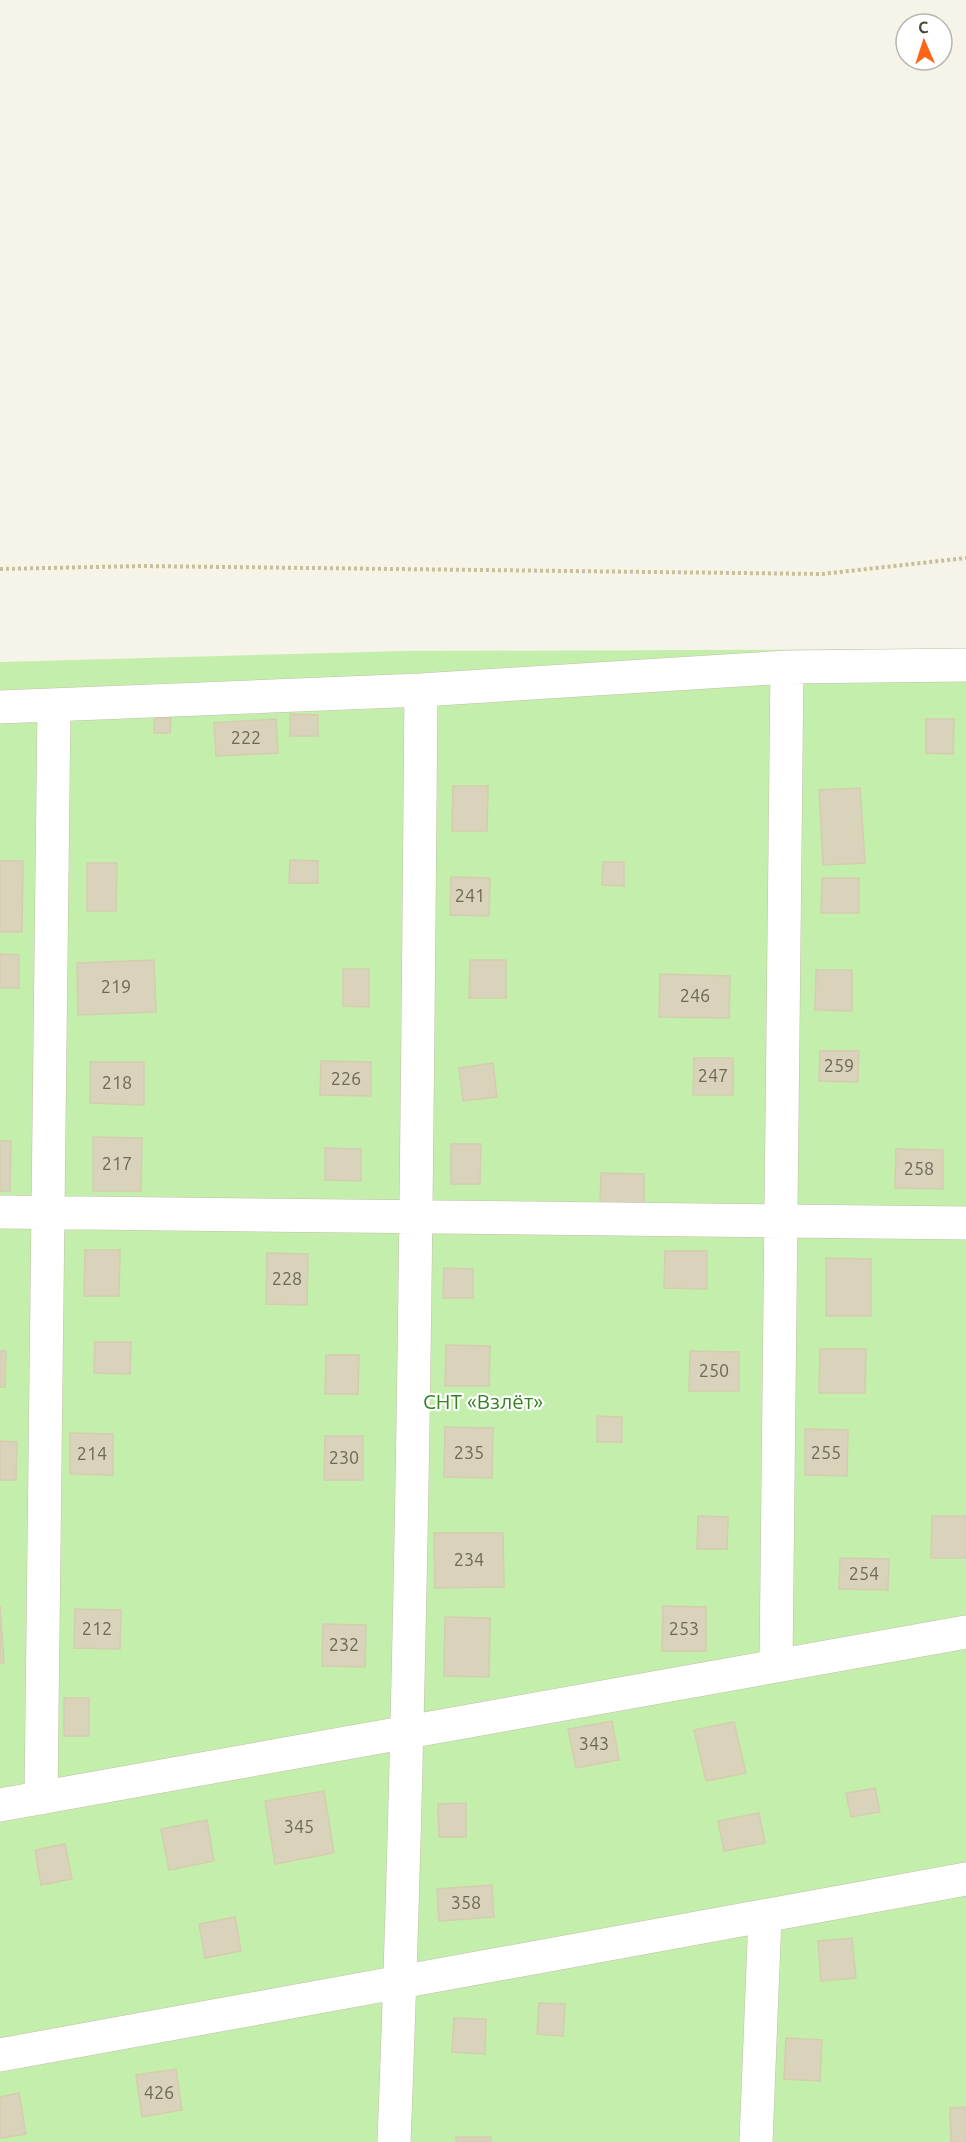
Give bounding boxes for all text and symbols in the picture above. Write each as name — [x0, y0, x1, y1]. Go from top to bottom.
north arrow — [894, 12, 954, 72]
text: С — [918, 18, 929, 36]
house number: 222 — [231, 727, 261, 747]
house number: 241 — [455, 885, 485, 905]
house number: 219 — [101, 976, 131, 996]
house number: 246 — [680, 985, 710, 1005]
house number: 259 — [824, 1055, 854, 1075]
house number: 247 — [698, 1065, 728, 1085]
house number: 226 — [331, 1068, 361, 1088]
house number: 218 — [102, 1072, 132, 1092]
house number: 217 — [102, 1153, 132, 1173]
house number: 258 — [904, 1158, 934, 1178]
house number: 228 — [272, 1268, 302, 1288]
house number: 250 — [699, 1360, 729, 1380]
park label: СНТ «Взлёт» — [423, 1389, 543, 1413]
house number: 235 — [454, 1442, 484, 1462]
house number: 255 — [811, 1442, 841, 1462]
house number: 214 — [77, 1443, 107, 1463]
house number: 230 — [329, 1447, 359, 1467]
house number: 234 — [454, 1549, 484, 1569]
house number: 254 — [849, 1563, 879, 1583]
house number: 212 — [82, 1618, 112, 1638]
house number: 253 — [669, 1618, 699, 1638]
house number: 232 — [329, 1634, 359, 1654]
house number: 343 — [579, 1733, 609, 1753]
house number: 345 — [284, 1816, 314, 1836]
house number: 358 — [451, 1892, 481, 1912]
house number: 426 — [144, 2082, 174, 2102]

